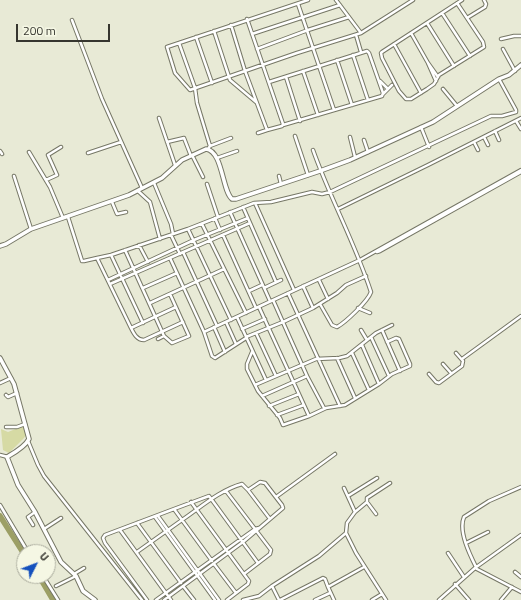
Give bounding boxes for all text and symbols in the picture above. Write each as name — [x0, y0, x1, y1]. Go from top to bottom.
scale bar — [18, 16, 112, 42]
text: 200 m — [23, 21, 56, 40]
north arrow — [16, 544, 56, 584]
text: U — [36, 549, 53, 565]

